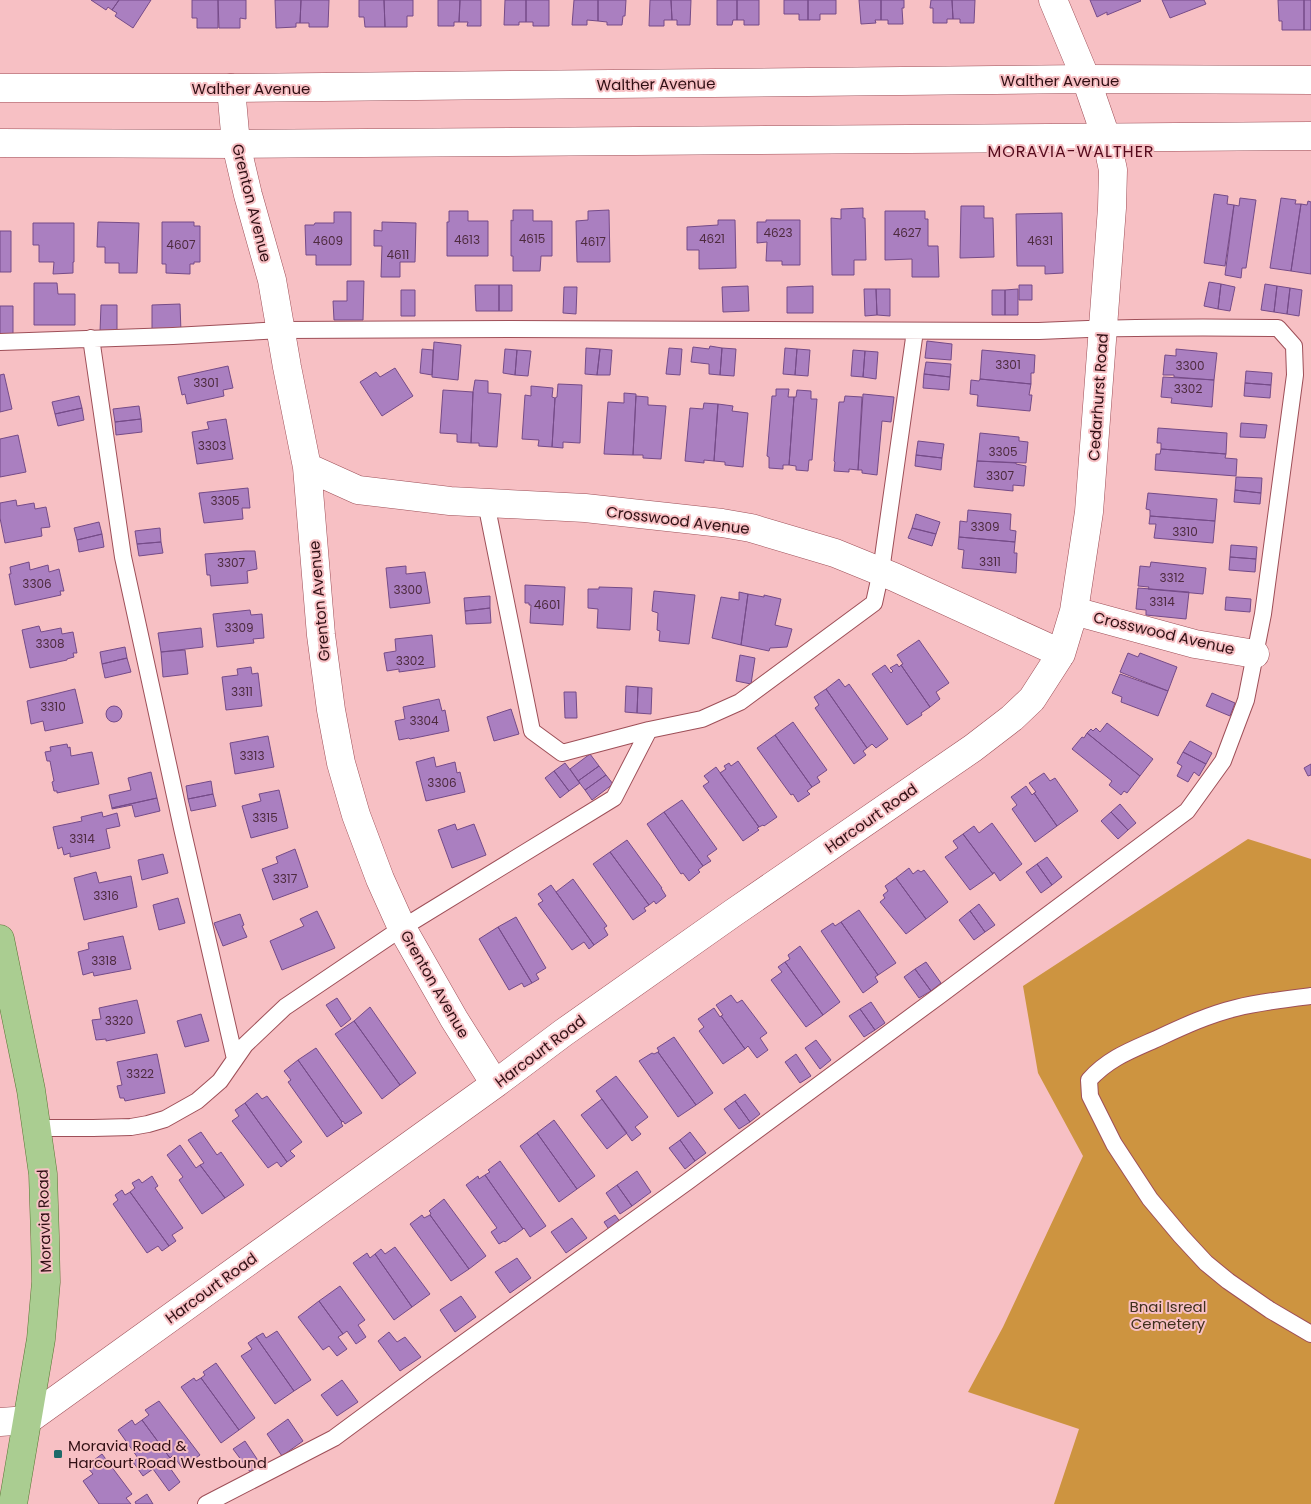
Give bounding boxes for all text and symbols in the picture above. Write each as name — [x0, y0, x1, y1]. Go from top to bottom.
street label: Walther Avenue — [1001, 70, 1119, 91]
street label: Walther Avenue — [596, 72, 716, 96]
street label: Walther Avenue — [192, 78, 310, 99]
district label: MORAVIA-WALTHER — [987, 140, 1155, 163]
street label: Grenton Avenue — [227, 142, 277, 264]
house number: 4623 — [763, 224, 793, 241]
house number: 4627 — [893, 224, 922, 241]
house number: 4615 — [519, 230, 545, 247]
house number: 4621 — [699, 230, 725, 247]
house number: 4613 — [454, 231, 480, 248]
house number: 4609 — [313, 232, 343, 249]
house number: 4631 — [1027, 232, 1053, 249]
house number: 4617 — [580, 233, 606, 250]
house number: 4607 — [166, 236, 196, 253]
house number: 4611 — [387, 246, 409, 263]
street label: Cedarhurst Road — [1083, 332, 1113, 462]
house number: 3301 — [995, 356, 1021, 373]
house number: 3300 — [1175, 357, 1205, 374]
house number: 3301 — [193, 374, 219, 391]
house number: 3302 — [1174, 380, 1202, 397]
house number: 3303 — [198, 437, 226, 454]
house number: 3305 — [988, 443, 1018, 460]
house number: 3307 — [986, 467, 1015, 484]
house number: 3305 — [210, 492, 240, 509]
street label: Crosswood Avenue — [605, 501, 751, 539]
house number: 3309 — [970, 518, 1000, 535]
house number: 3310 — [1172, 523, 1198, 540]
street label: Grenton Avenue — [303, 540, 335, 662]
house number: 3311 — [979, 553, 1001, 570]
house number: 3307 — [217, 554, 246, 571]
house number: 3312 — [1160, 569, 1185, 586]
house number: 3306 — [22, 575, 52, 592]
house number: 3300 — [393, 581, 423, 598]
house number: 3314 — [1149, 593, 1175, 610]
house number: 4601 — [534, 596, 560, 613]
street label: Crosswood Avenue — [1091, 607, 1237, 659]
house number: 3309 — [224, 619, 254, 636]
house number: 3308 — [35, 635, 65, 652]
house number: 3302 — [396, 652, 424, 669]
house number: 3311 — [231, 683, 253, 700]
house number: 3310 — [40, 698, 66, 715]
house number: 3304 — [409, 712, 439, 729]
house number: 3313 — [239, 747, 265, 764]
house number: 3306 — [427, 774, 457, 791]
street label: Harcourt Road — [821, 778, 921, 858]
house number: 3315 — [252, 809, 278, 826]
house number: 3314 — [69, 830, 95, 847]
house number: 3317 — [273, 870, 298, 887]
house number: 3316 — [93, 887, 119, 904]
street label: Grenton Avenue — [396, 926, 474, 1042]
house number: 3318 — [91, 952, 117, 969]
street label: Harcourt Road — [490, 1010, 590, 1092]
house number: 3320 — [105, 1012, 133, 1029]
house number: 3322 — [126, 1065, 154, 1082]
street label: Moravia Road — [32, 1169, 56, 1273]
street label: Harcourt Road — [161, 1248, 261, 1328]
park label: Bnai Isreal Cemetery — [1130, 1296, 1206, 1334]
place label: Moravia Road & Harcourt Road Westbound — [68, 1435, 267, 1473]
marker: Moravia Road & Harcourt Road Westbound — [52, 1448, 64, 1460]

